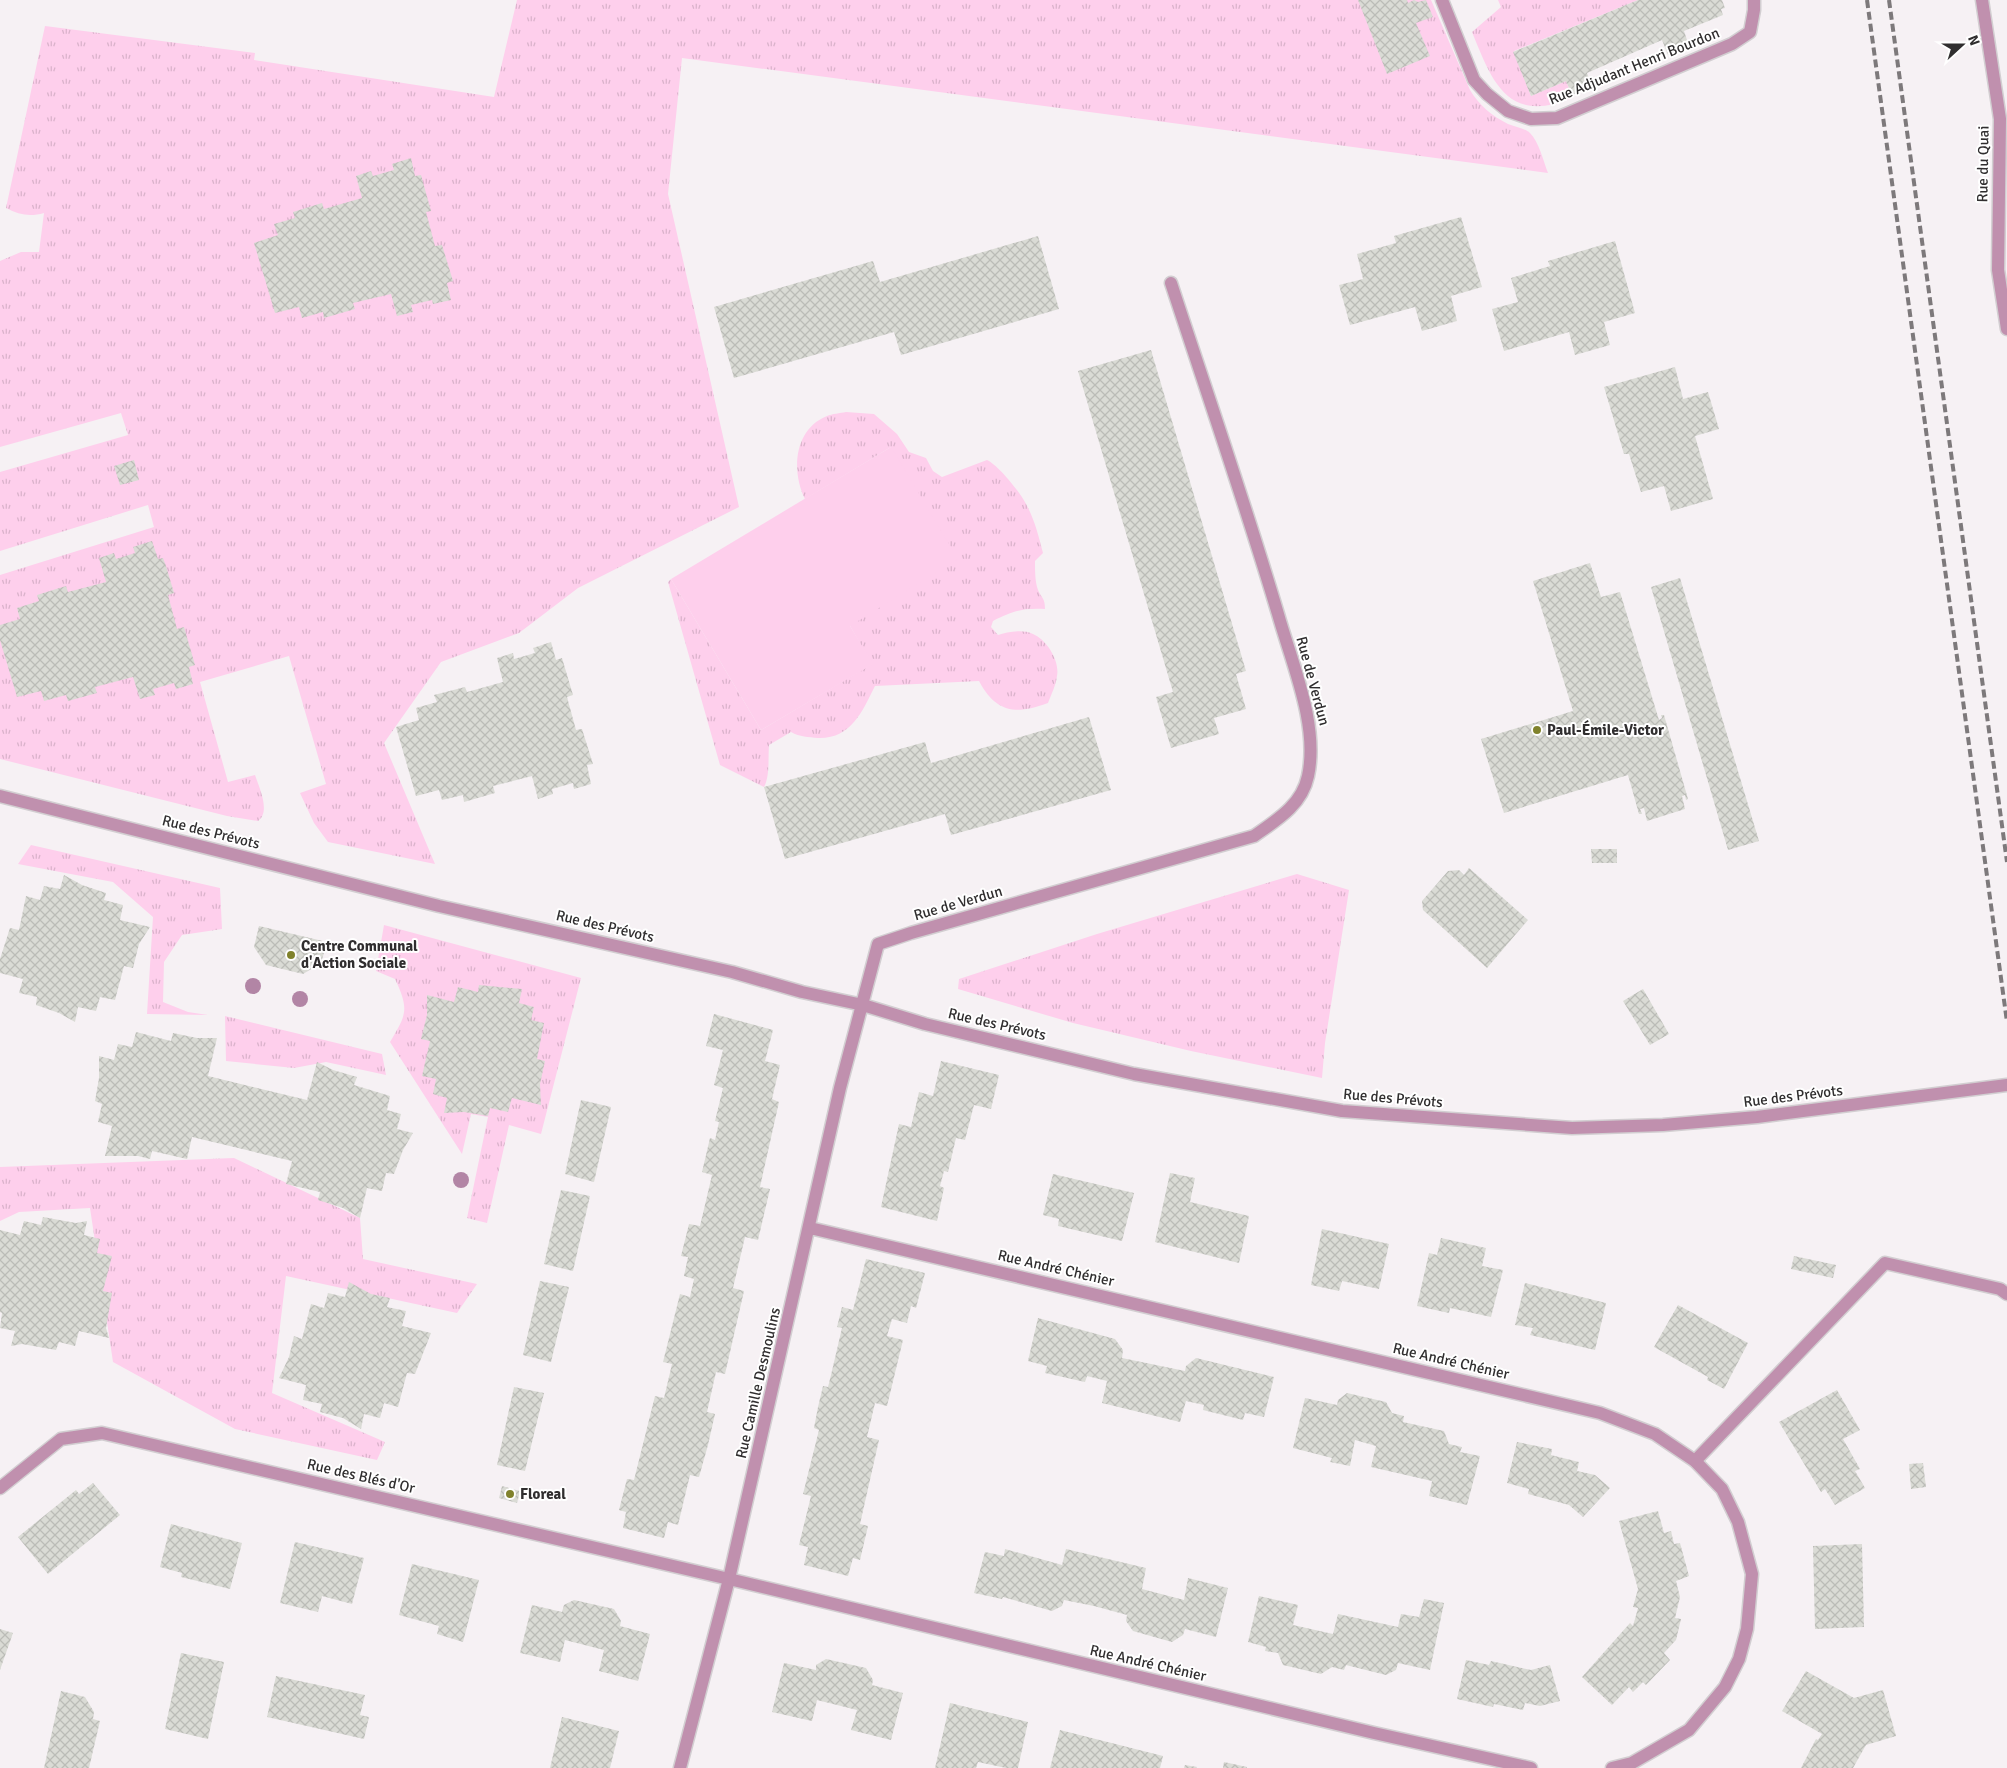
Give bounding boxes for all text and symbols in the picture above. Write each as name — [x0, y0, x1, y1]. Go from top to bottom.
north arrow — [1937, 20, 1987, 70]
street label: Rue Adjudant Henri Bourdon — [1546, 23, 1722, 109]
text: N — [1964, 33, 1983, 48]
street label: Rue du Quai — [1973, 125, 1993, 203]
street label: Rue de Verdun — [1292, 634, 1334, 728]
place label: Paul-Émile-Victor — [1547, 720, 1664, 739]
marker: Paul-Émile-Victor — [1531, 724, 1543, 736]
street label: Rue des Prévots — [160, 811, 262, 853]
street label: Rue de Verdun — [912, 882, 1004, 924]
street label: Rue des Prévots — [554, 906, 656, 946]
place label: Centre Communal d'Action Sociale — [301, 937, 418, 972]
marker: Centre Communal d'Action Sociale — [285, 949, 297, 961]
street label: Rue des Prévots — [946, 1004, 1048, 1044]
street label: Rue des Prévots — [1742, 1081, 1844, 1111]
street label: Rue des Prévots — [1342, 1085, 1444, 1111]
street label: Rue André Chénier — [996, 1246, 1116, 1290]
street label: Rue Camille Desmoulins — [732, 1305, 784, 1460]
street label: Rue André Chénier — [1391, 1339, 1511, 1383]
street label: Rue des Blés d'Or — [305, 1455, 417, 1497]
place label: Floreal — [520, 1485, 566, 1503]
marker: Floreal — [504, 1488, 516, 1500]
street label: Rue André Chénier — [1088, 1641, 1208, 1685]

